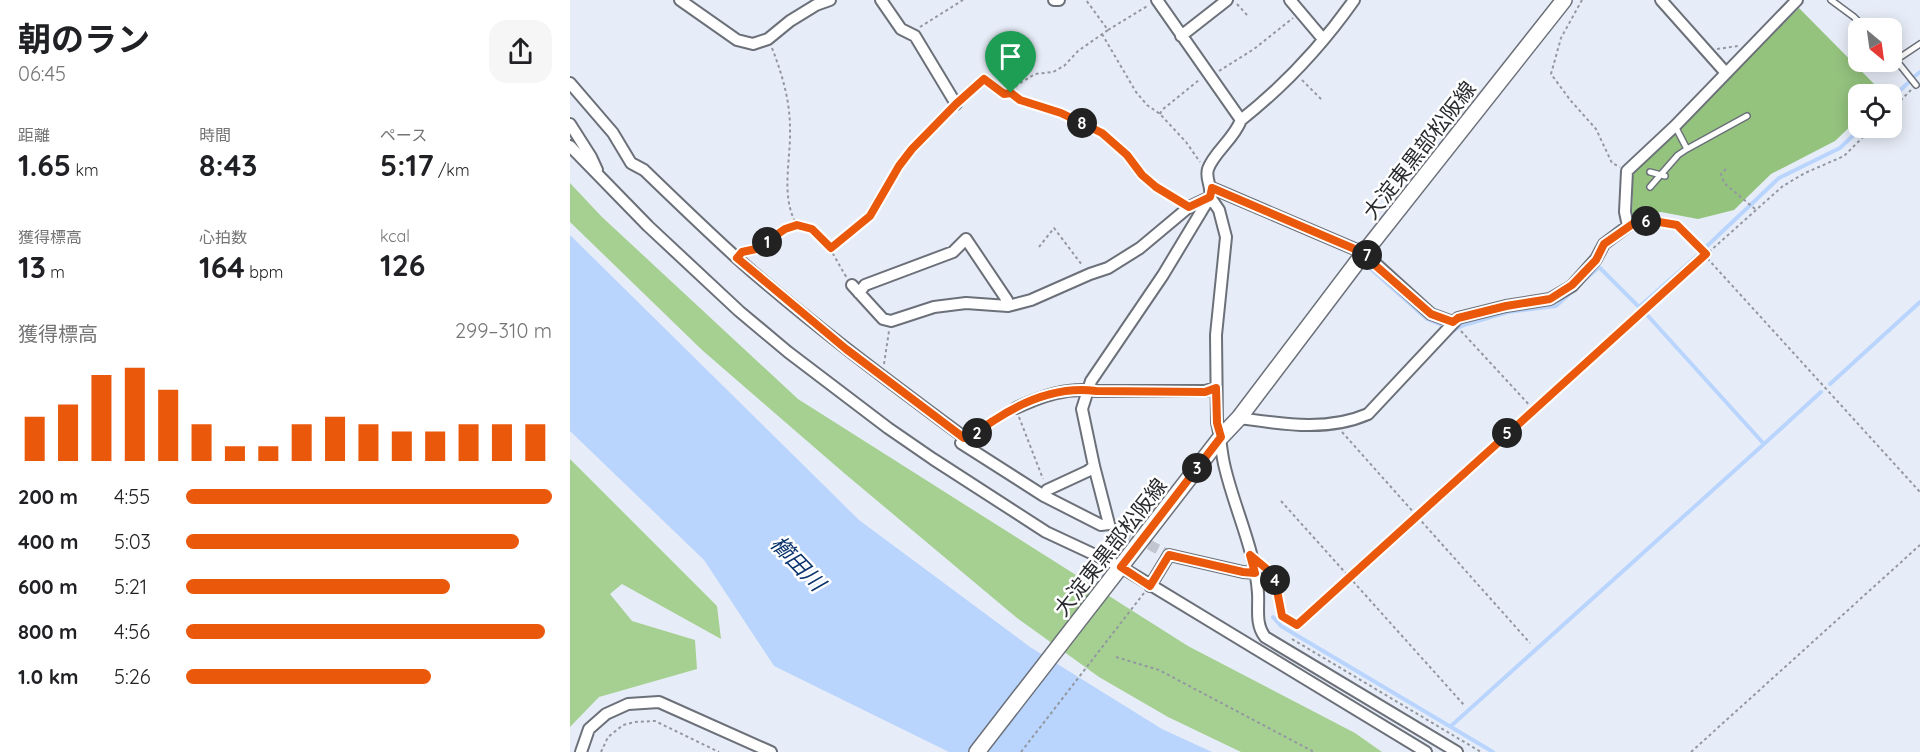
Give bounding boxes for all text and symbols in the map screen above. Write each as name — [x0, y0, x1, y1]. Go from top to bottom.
text: 朝のラン — [18, 18, 150, 59]
north arrow — [1848, 18, 1902, 72]
map controls — [1848, 18, 1902, 138]
button: share — [489, 20, 552, 83]
pin — [985, 31, 1036, 93]
icon: arrive — [994, 40, 1027, 73]
text: 06:45 — [18, 61, 66, 86]
street label: 大淀東黒部松阪線 — [1357, 76, 1481, 224]
button: locate — [1848, 84, 1902, 138]
pin: 8 — [1067, 108, 1097, 138]
text: 8 — [1078, 113, 1086, 133]
text: 距離 — [18, 125, 50, 145]
text: 時間 — [199, 125, 231, 145]
text: ペース — [380, 125, 427, 145]
text: 1.65 — [18, 146, 71, 184]
text: 8:43 — [199, 146, 257, 184]
text: 5:17 — [380, 146, 434, 184]
text: km — [71, 160, 99, 180]
text: /km — [434, 160, 470, 180]
pin: 6 — [1631, 206, 1661, 236]
text: 6 — [1642, 211, 1650, 231]
text: kcal — [380, 226, 410, 246]
text: 獲得標高 — [18, 227, 82, 247]
text: 心拍数 — [199, 227, 247, 247]
pin: 1 — [752, 227, 782, 257]
text: 1 — [764, 232, 770, 252]
pin: 7 — [1352, 240, 1382, 270]
text: 7 — [1363, 245, 1371, 265]
text: 126 — [380, 246, 425, 284]
text: 13 — [18, 248, 46, 286]
text: 164 — [199, 248, 245, 286]
text: m — [46, 262, 65, 282]
text: bpm — [245, 262, 283, 282]
text: 299–310 m — [455, 318, 552, 343]
text: 獲得標高 — [18, 321, 98, 346]
pin: 2 — [962, 418, 992, 448]
pin: 5 — [1492, 418, 1522, 448]
text: 2 — [972, 423, 982, 443]
text: 5 — [1502, 423, 1512, 443]
pin: 3 — [1182, 453, 1212, 483]
text: 3 — [1193, 458, 1201, 478]
street label: 大淀東黒部松阪線 — [1048, 473, 1172, 621]
text: 200 m — [18, 484, 78, 509]
text: 4:55 — [114, 484, 150, 509]
text: 400 m — [18, 529, 78, 554]
text: 5:03 — [114, 529, 151, 554]
water label: 櫛田川 — [765, 530, 832, 598]
pin: 4 — [1260, 565, 1290, 595]
text: 4 — [1270, 570, 1280, 590]
text: 600 m — [18, 574, 78, 599]
text: 5:21 — [114, 574, 147, 599]
text: 800 m — [18, 619, 78, 644]
text: 4:56 — [114, 619, 150, 644]
text: 1.0 km — [18, 664, 78, 689]
text: 5:26 — [114, 664, 150, 689]

